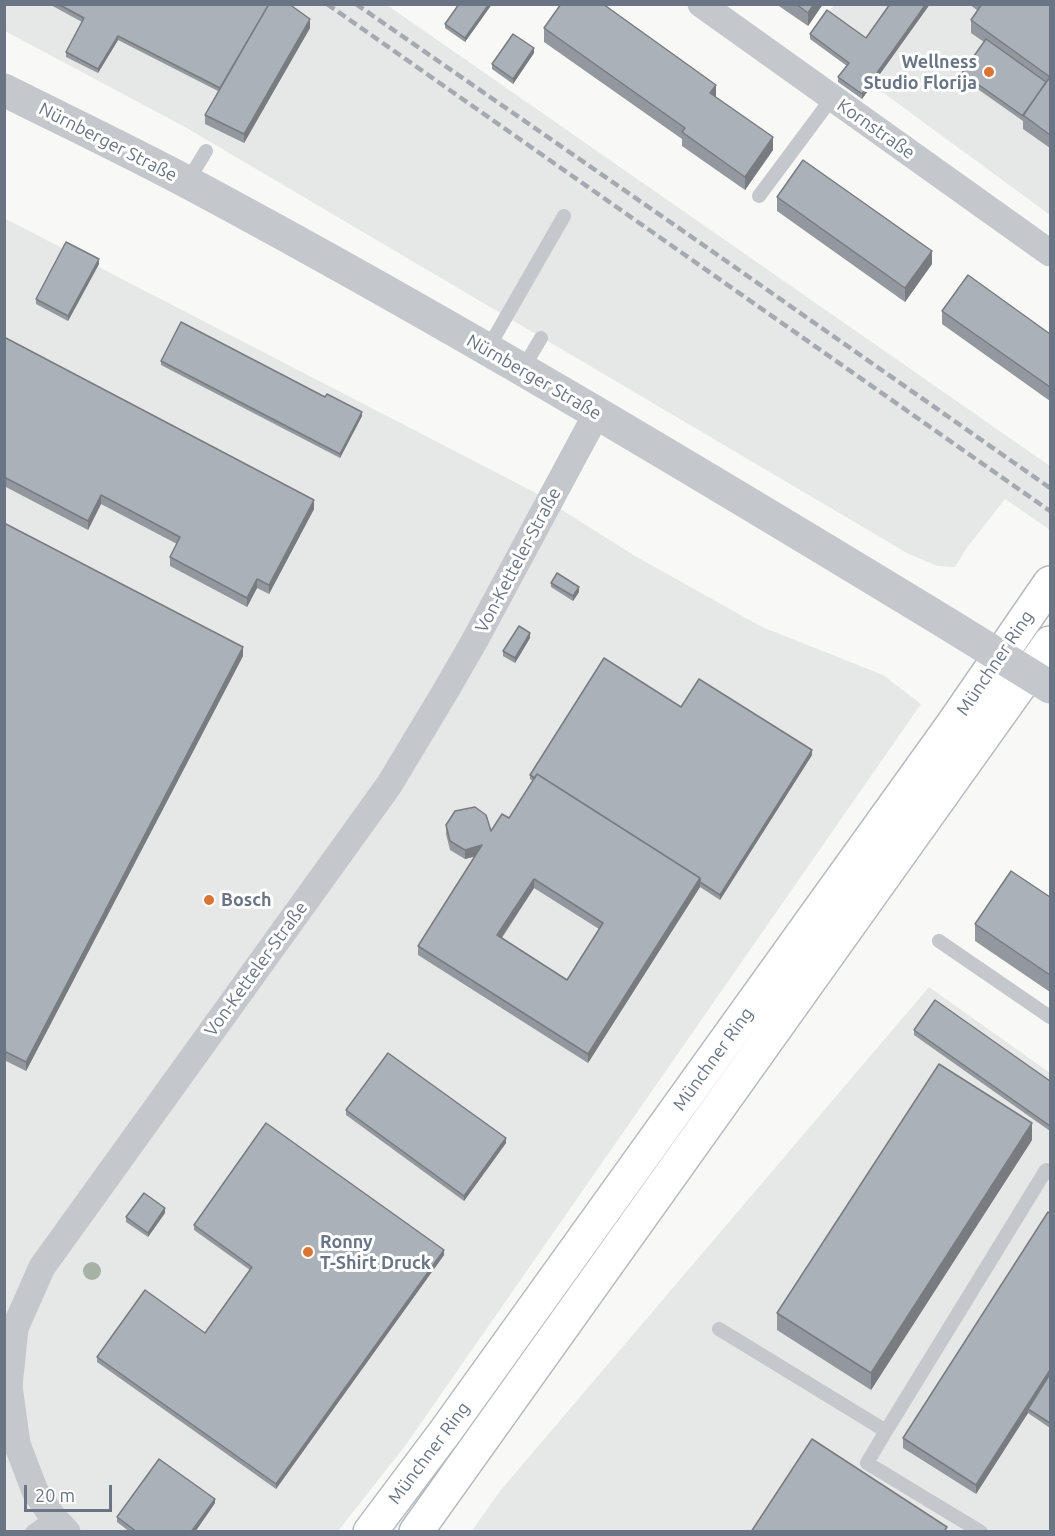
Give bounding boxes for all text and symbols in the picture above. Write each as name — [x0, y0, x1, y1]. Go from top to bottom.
place label: Wellness Studio Florija — [864, 51, 977, 94]
marker: Wellness Studio Florija — [982, 65, 996, 79]
street label: Kornstraße — [833, 94, 919, 164]
street label: Nürnberger Straße — [35, 98, 181, 186]
street label: Nürnberger Straße — [463, 330, 605, 424]
street label: Von-Ketteler-Straße — [471, 484, 565, 636]
street label: Münchner Ring — [952, 606, 1038, 720]
place label: Bosch — [221, 889, 272, 911]
marker: Bosch — [202, 893, 216, 907]
street label: Von-Ketteler-Straße — [200, 897, 312, 1041]
street label: Münchner Ring — [668, 1003, 758, 1115]
place label: Ronny T-Shirt Druck — [320, 1231, 431, 1274]
marker: Ronny T-Shirt Druck — [301, 1245, 315, 1259]
street label: Münchner Ring — [384, 1398, 474, 1508]
scale bar — [27, 1473, 116, 1511]
text: 20 m — [35, 1485, 75, 1505]

